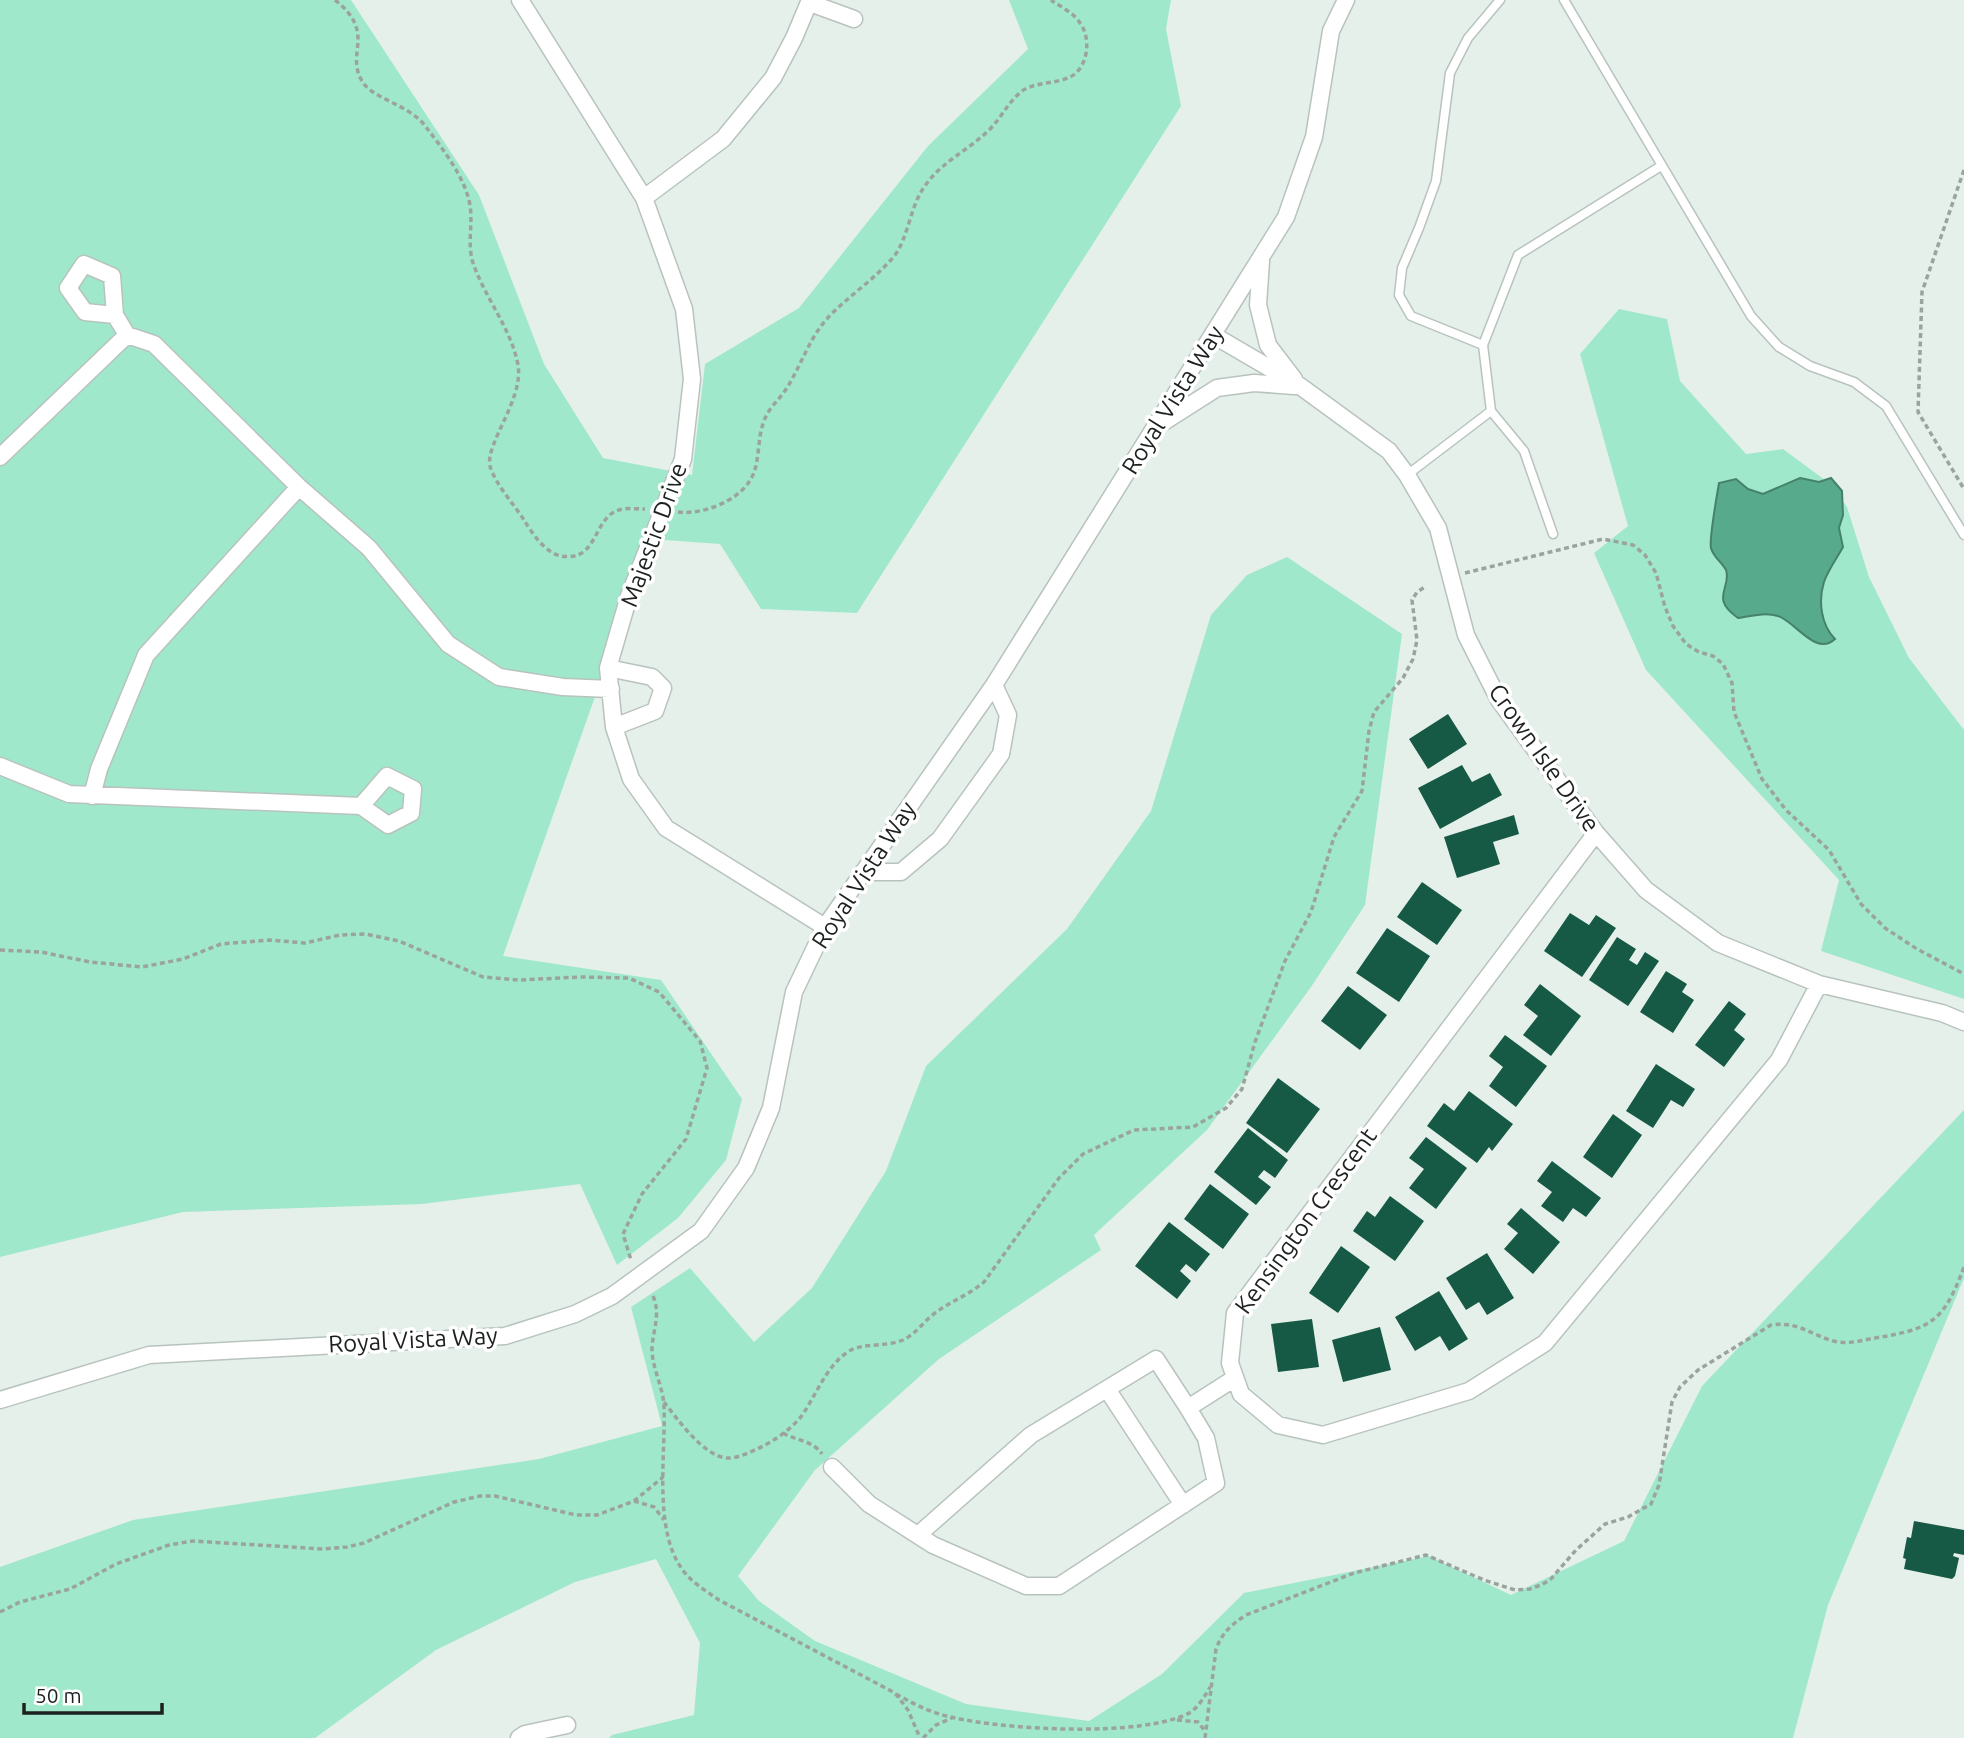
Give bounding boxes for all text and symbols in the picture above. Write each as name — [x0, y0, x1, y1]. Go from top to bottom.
street label: Royal Vista Way — [1116, 320, 1229, 479]
street label: Majestic Drive — [615, 459, 692, 611]
street label: Crown Isle Drive — [1483, 679, 1605, 837]
street label: Royal Vista Way — [806, 796, 921, 953]
street label: Kensington Crescent — [1229, 1122, 1382, 1319]
street label: Royal Vista Way — [328, 1322, 499, 1357]
scale bar — [24, 1672, 163, 1716]
text: 50 m — [35, 1683, 82, 1707]

